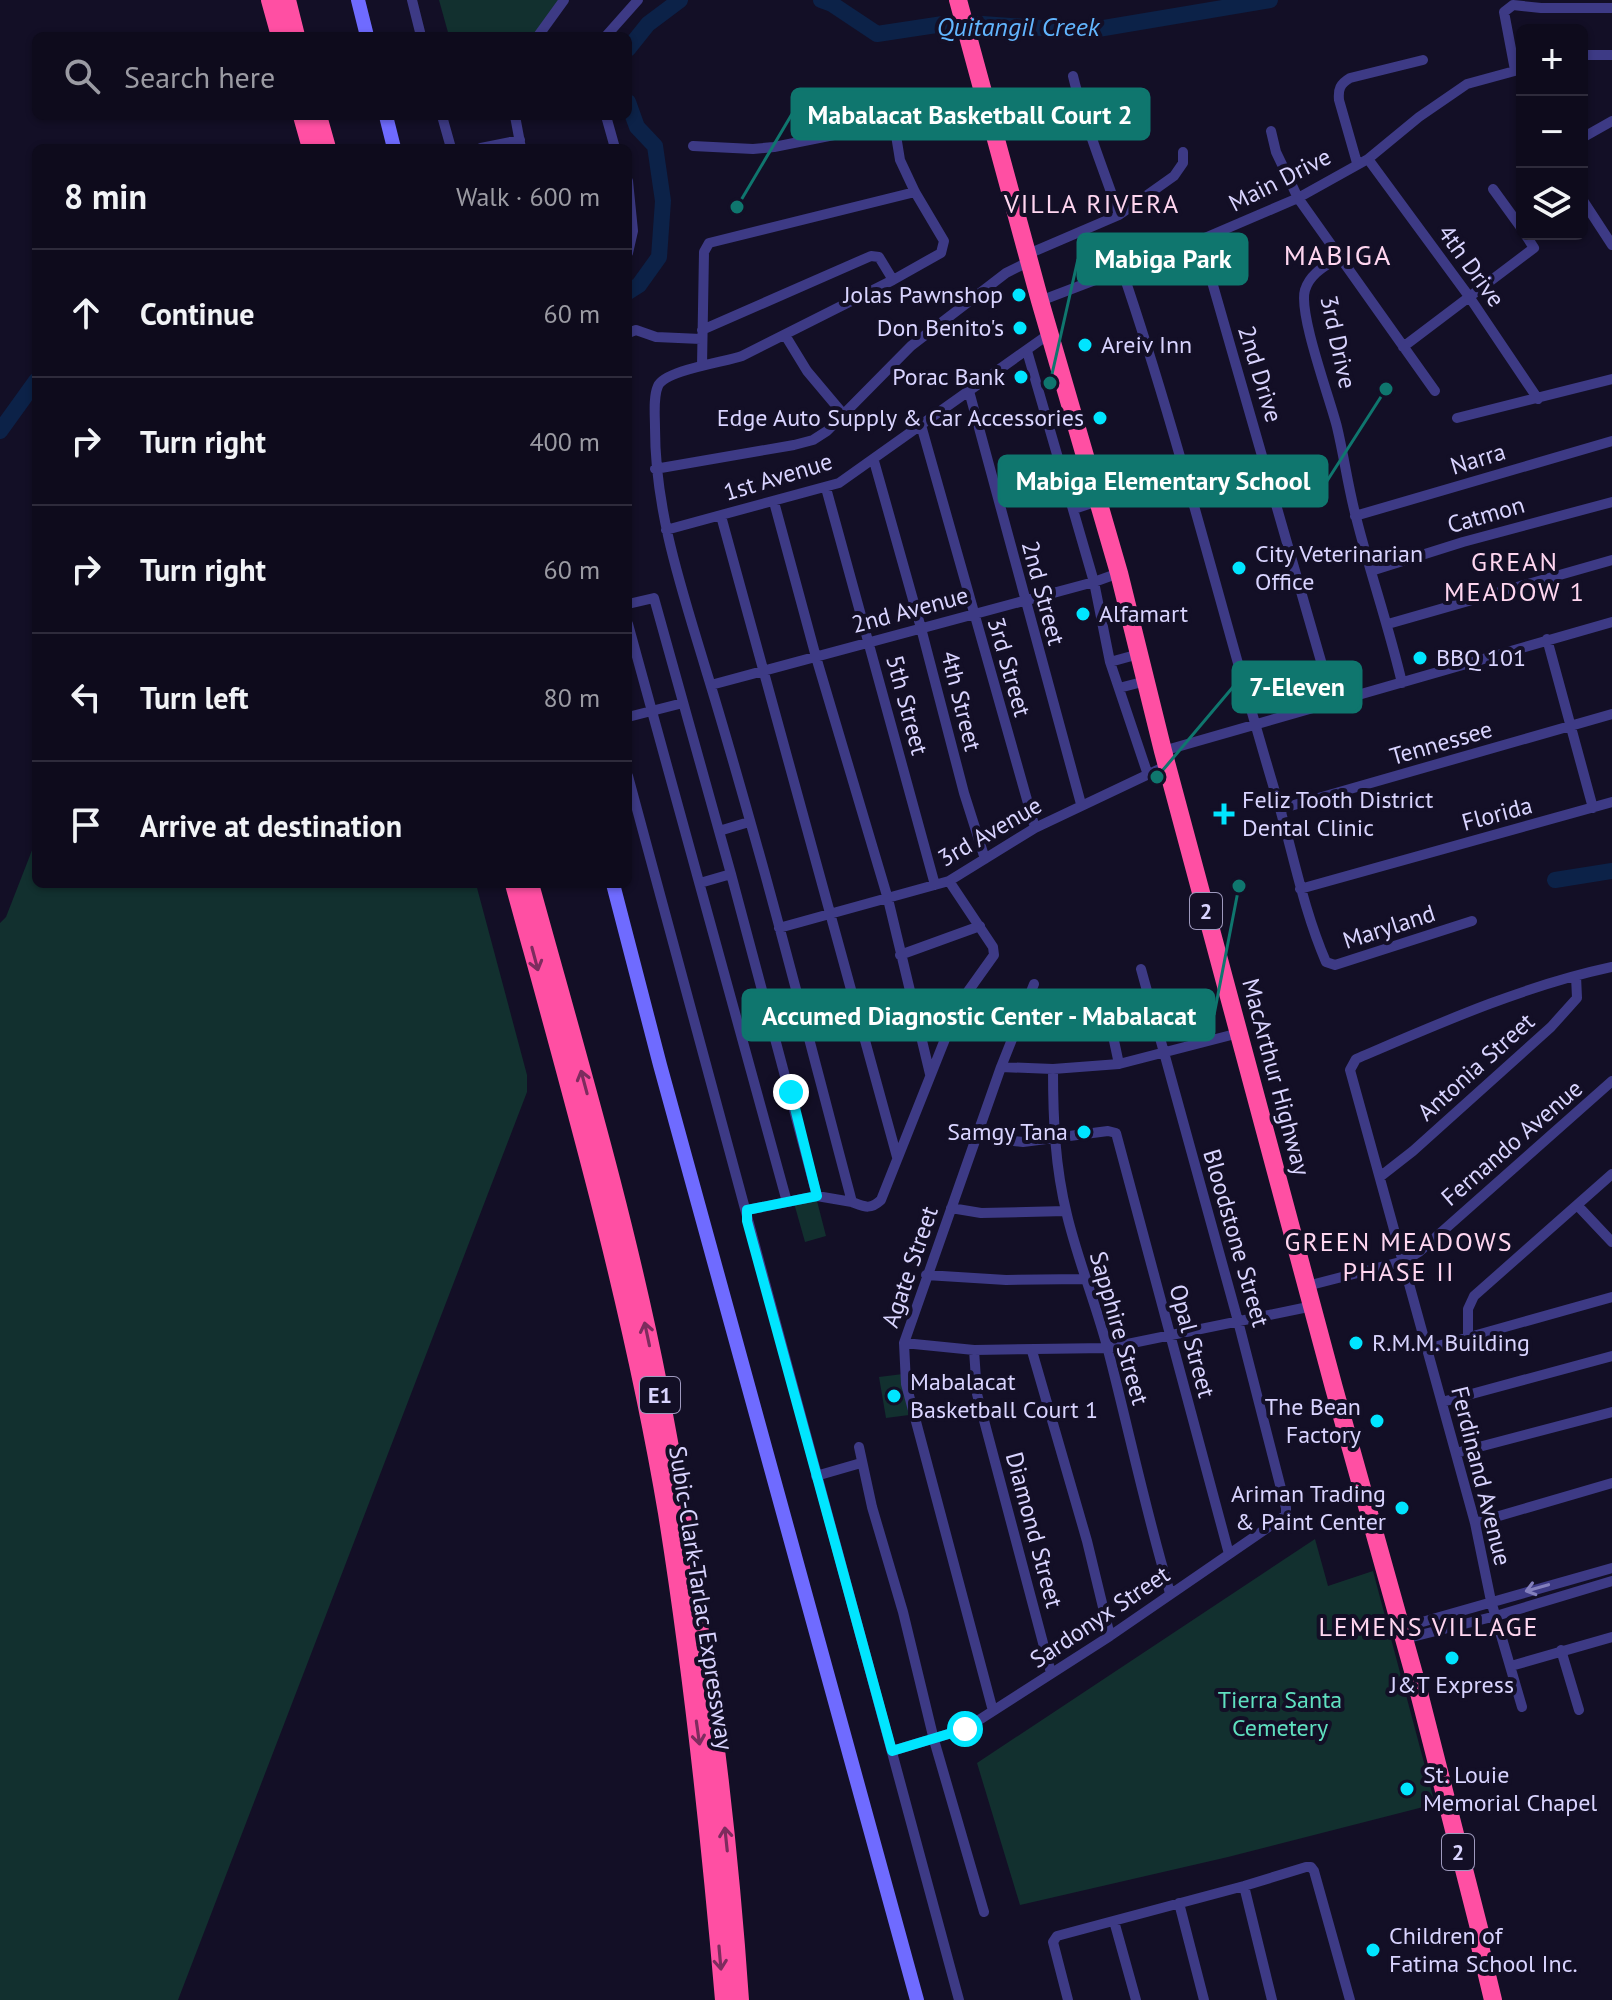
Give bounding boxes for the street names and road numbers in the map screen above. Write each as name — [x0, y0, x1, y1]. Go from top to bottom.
street label: Main Drive — [1223, 141, 1336, 218]
street label: 4th Drive — [1431, 218, 1512, 313]
street label: 3rd Drive — [1314, 293, 1363, 391]
street label: 2nd Drive — [1231, 322, 1290, 426]
street label: Narra — [1446, 435, 1509, 482]
street label: 1st Avenue — [720, 445, 836, 508]
street label: Catmon — [1444, 489, 1528, 540]
street label: 2nd Street — [1015, 537, 1072, 648]
street label: 2nd Avenue — [848, 579, 972, 640]
street label: 3rd Street — [981, 614, 1038, 720]
street label: 4th Street — [934, 648, 989, 754]
street label: 5th Street — [879, 652, 936, 758]
street label: Tennessee — [1386, 713, 1496, 772]
street label: 3rd Avenue — [932, 789, 1047, 874]
street label: Florida — [1458, 789, 1536, 838]
road number: 2 — [1190, 893, 1222, 929]
street label: Maryland — [1339, 897, 1439, 956]
street label: MacArthur Highway — [1235, 975, 1318, 1179]
street label: Antonia Street — [1411, 1006, 1541, 1127]
street label: Fernando Avenue — [1435, 1073, 1589, 1212]
street label: Bloodstone Street — [1196, 1145, 1277, 1330]
street label: Agate Street — [874, 1202, 945, 1332]
street label: Sapphire Street — [1083, 1248, 1156, 1408]
street label: Opal Street — [1162, 1281, 1222, 1401]
road number: E1 — [640, 1377, 680, 1413]
street label: Ferdinand Avenue — [1444, 1383, 1519, 1569]
street label: Subic-Clark-Tarlac Expressway — [662, 1444, 741, 1752]
street label: Diamond Street — [999, 1449, 1070, 1611]
street label: Sardonyx Street — [1024, 1558, 1176, 1675]
road number: 2 — [1442, 1834, 1474, 1870]

